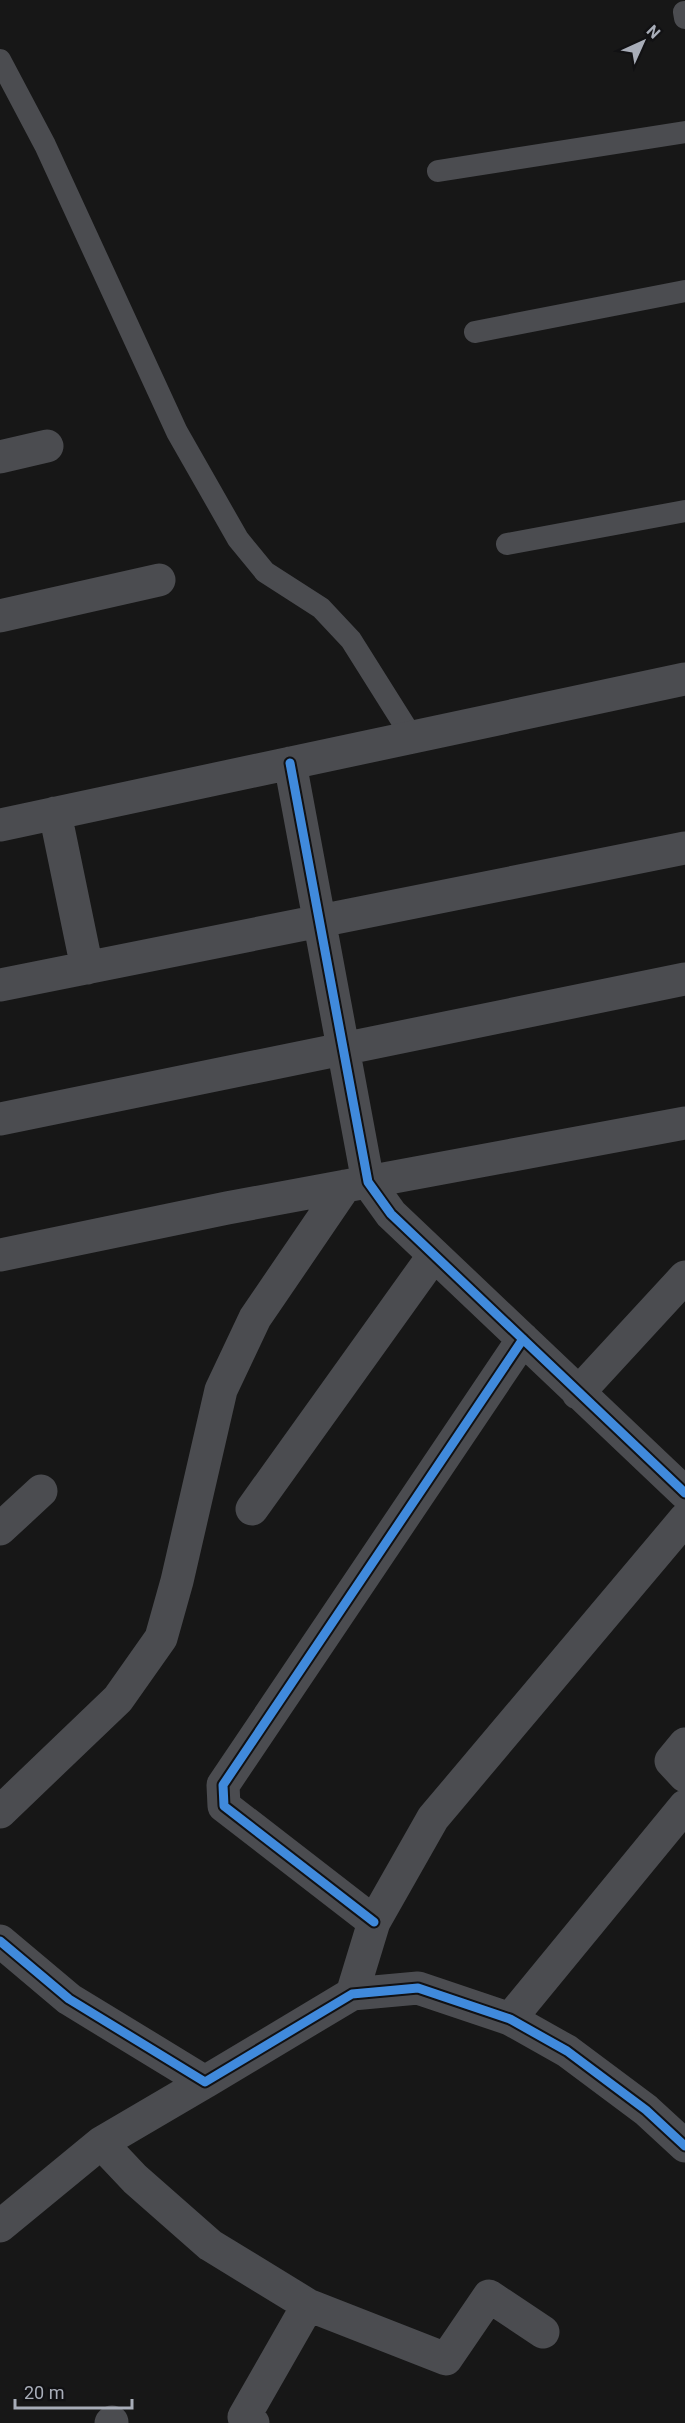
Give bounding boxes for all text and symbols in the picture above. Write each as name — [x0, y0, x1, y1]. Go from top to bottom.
north arrow — [613, 12, 673, 72]
text: N — [643, 21, 664, 42]
scale bar — [15, 2372, 132, 2410]
text: 20 m — [24, 2382, 64, 2403]

